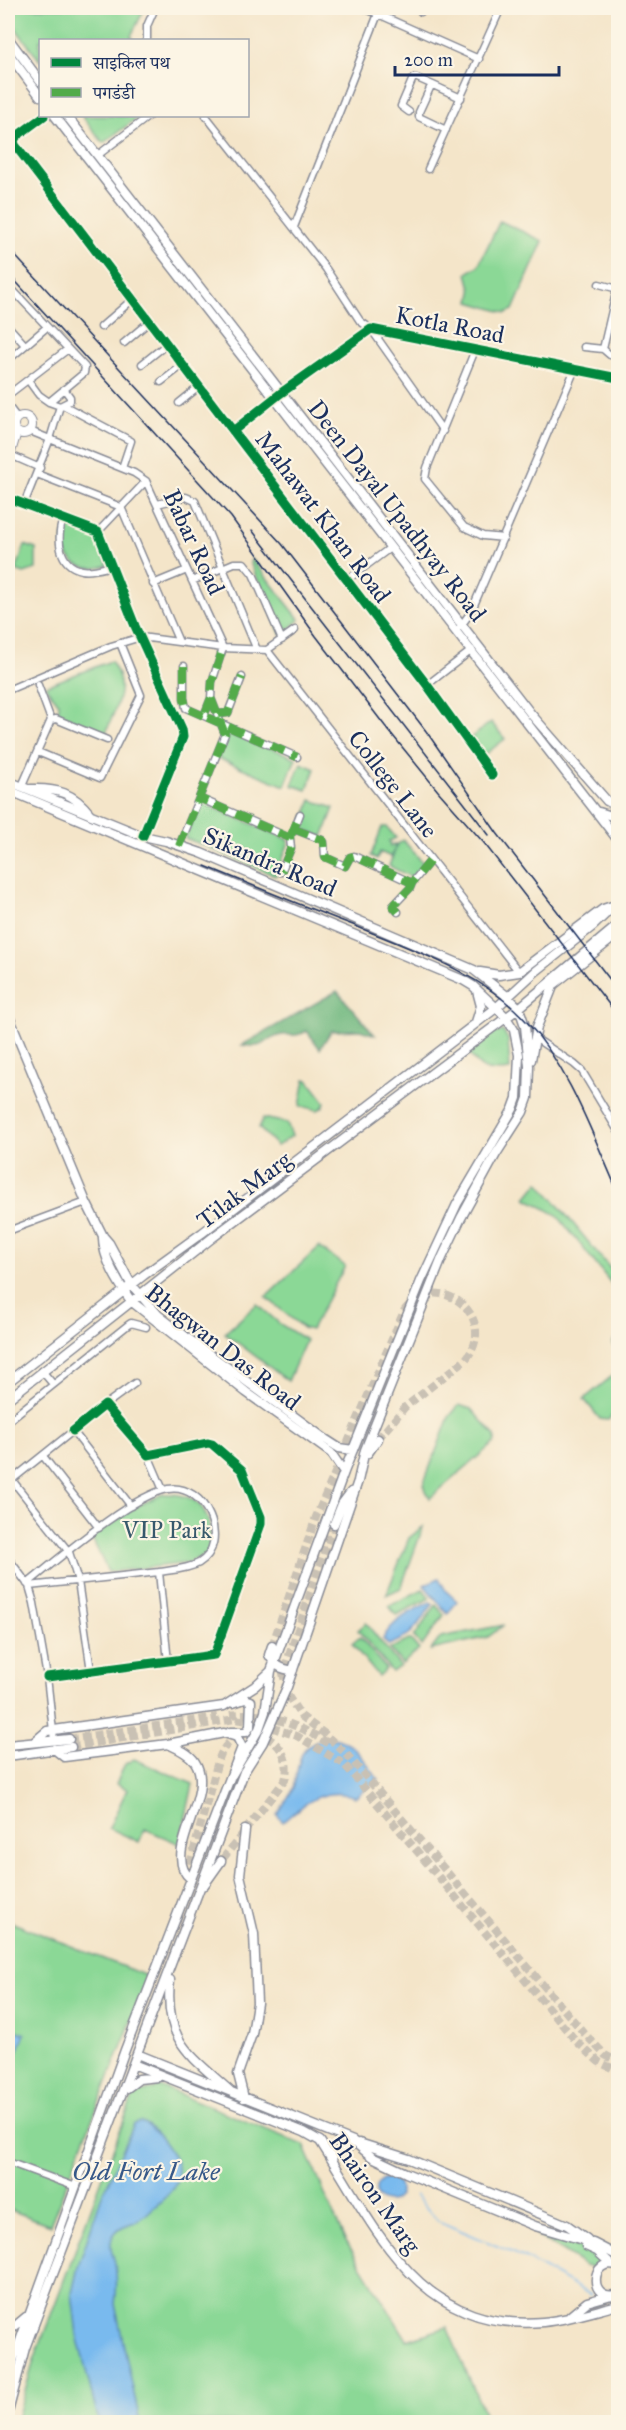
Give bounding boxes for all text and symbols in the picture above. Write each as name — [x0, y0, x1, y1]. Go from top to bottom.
legend — [39, 39, 249, 117]
scale bar — [395, 39, 558, 77]
text: 200 m — [404, 49, 453, 71]
text: साइकिल पथ — [92, 52, 172, 74]
text: पगडंडी — [92, 82, 136, 104]
street label: Kotla Road — [393, 300, 507, 350]
street label: Deen Dayal Upadhyay Road — [301, 394, 493, 628]
street label: Mahawat Khan Road — [249, 425, 397, 609]
street label: Babar Road — [157, 484, 231, 600]
street label: College Lane — [342, 724, 444, 844]
street label: Sikandra Road — [199, 820, 341, 904]
street label: Tilak Marg — [191, 1144, 298, 1235]
street label: Bhagwan Das Road — [139, 1277, 307, 1417]
park label: VIP Park — [121, 1515, 212, 1545]
street label: Bhairon Marg — [322, 2127, 428, 2260]
water label: Old Fort Lake — [72, 2155, 221, 2187]

